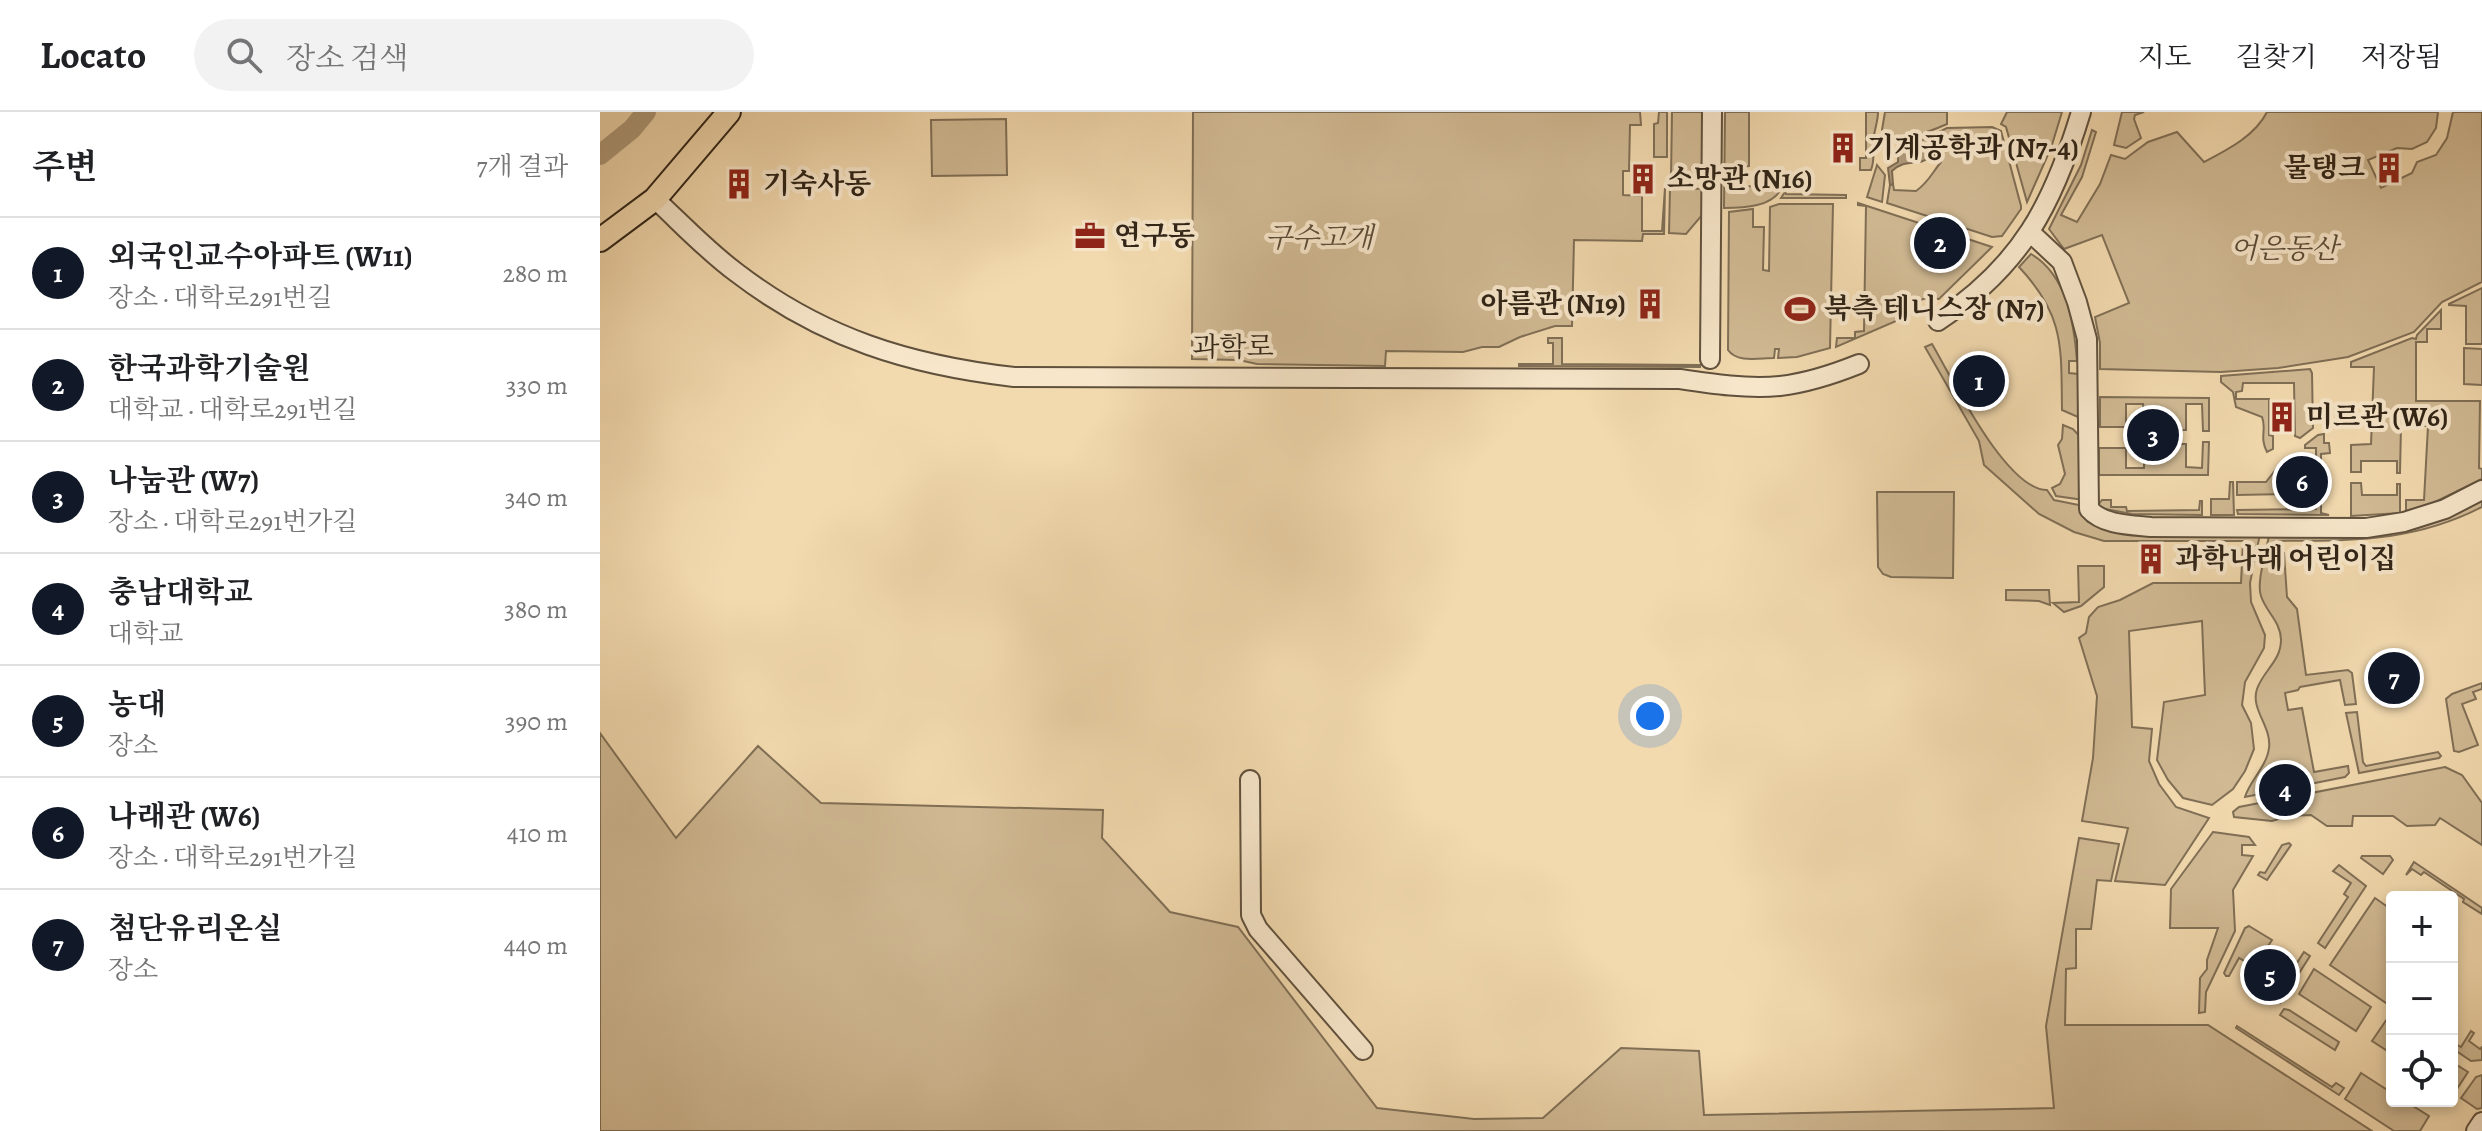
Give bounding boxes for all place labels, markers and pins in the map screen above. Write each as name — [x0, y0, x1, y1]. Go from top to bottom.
place label: 기계공학과 (N7-4) — [1867, 129, 2079, 167]
building icon: 기계공학과 (N7-4) — [1826, 131, 1860, 165]
place label: 물탱크 — [2284, 149, 2365, 187]
building icon: 물탱크 — [2372, 151, 2406, 185]
place label: 소망관 (N16) — [1667, 160, 1813, 198]
building icon: 소망관 (N16) — [1626, 162, 1660, 196]
place label: 기숙사동 — [763, 165, 871, 203]
building icon: 기숙사동 — [722, 167, 756, 201]
pin: 2 — [1914, 213, 1966, 273]
place label: 연구동 — [1114, 217, 1195, 255]
office icon: 연구동 — [1073, 219, 1107, 253]
place label: 아름관 (N19) — [1480, 285, 1626, 323]
building icon: 아름관 (N19) — [1633, 287, 1667, 321]
place label: 북측 테니스장 (N7) — [1824, 290, 2045, 328]
sports icon: 북측 테니스장 (N7) — [1783, 292, 1817, 326]
pin: 1 — [1953, 351, 2005, 411]
place label: 미르관 (W6) — [2306, 398, 2448, 436]
building icon: 미르관 (W6) — [2265, 400, 2299, 434]
pin: 3 — [2127, 405, 2179, 465]
pin: 6 — [2276, 452, 2328, 512]
place label: 과학나래 어린이집 — [2175, 540, 2396, 578]
building icon: 과학나래 어린이집 — [2134, 542, 2168, 576]
pin: 7 — [2368, 648, 2420, 708]
pin: 4 — [2259, 760, 2311, 820]
pin: 5 — [2244, 945, 2296, 1005]

